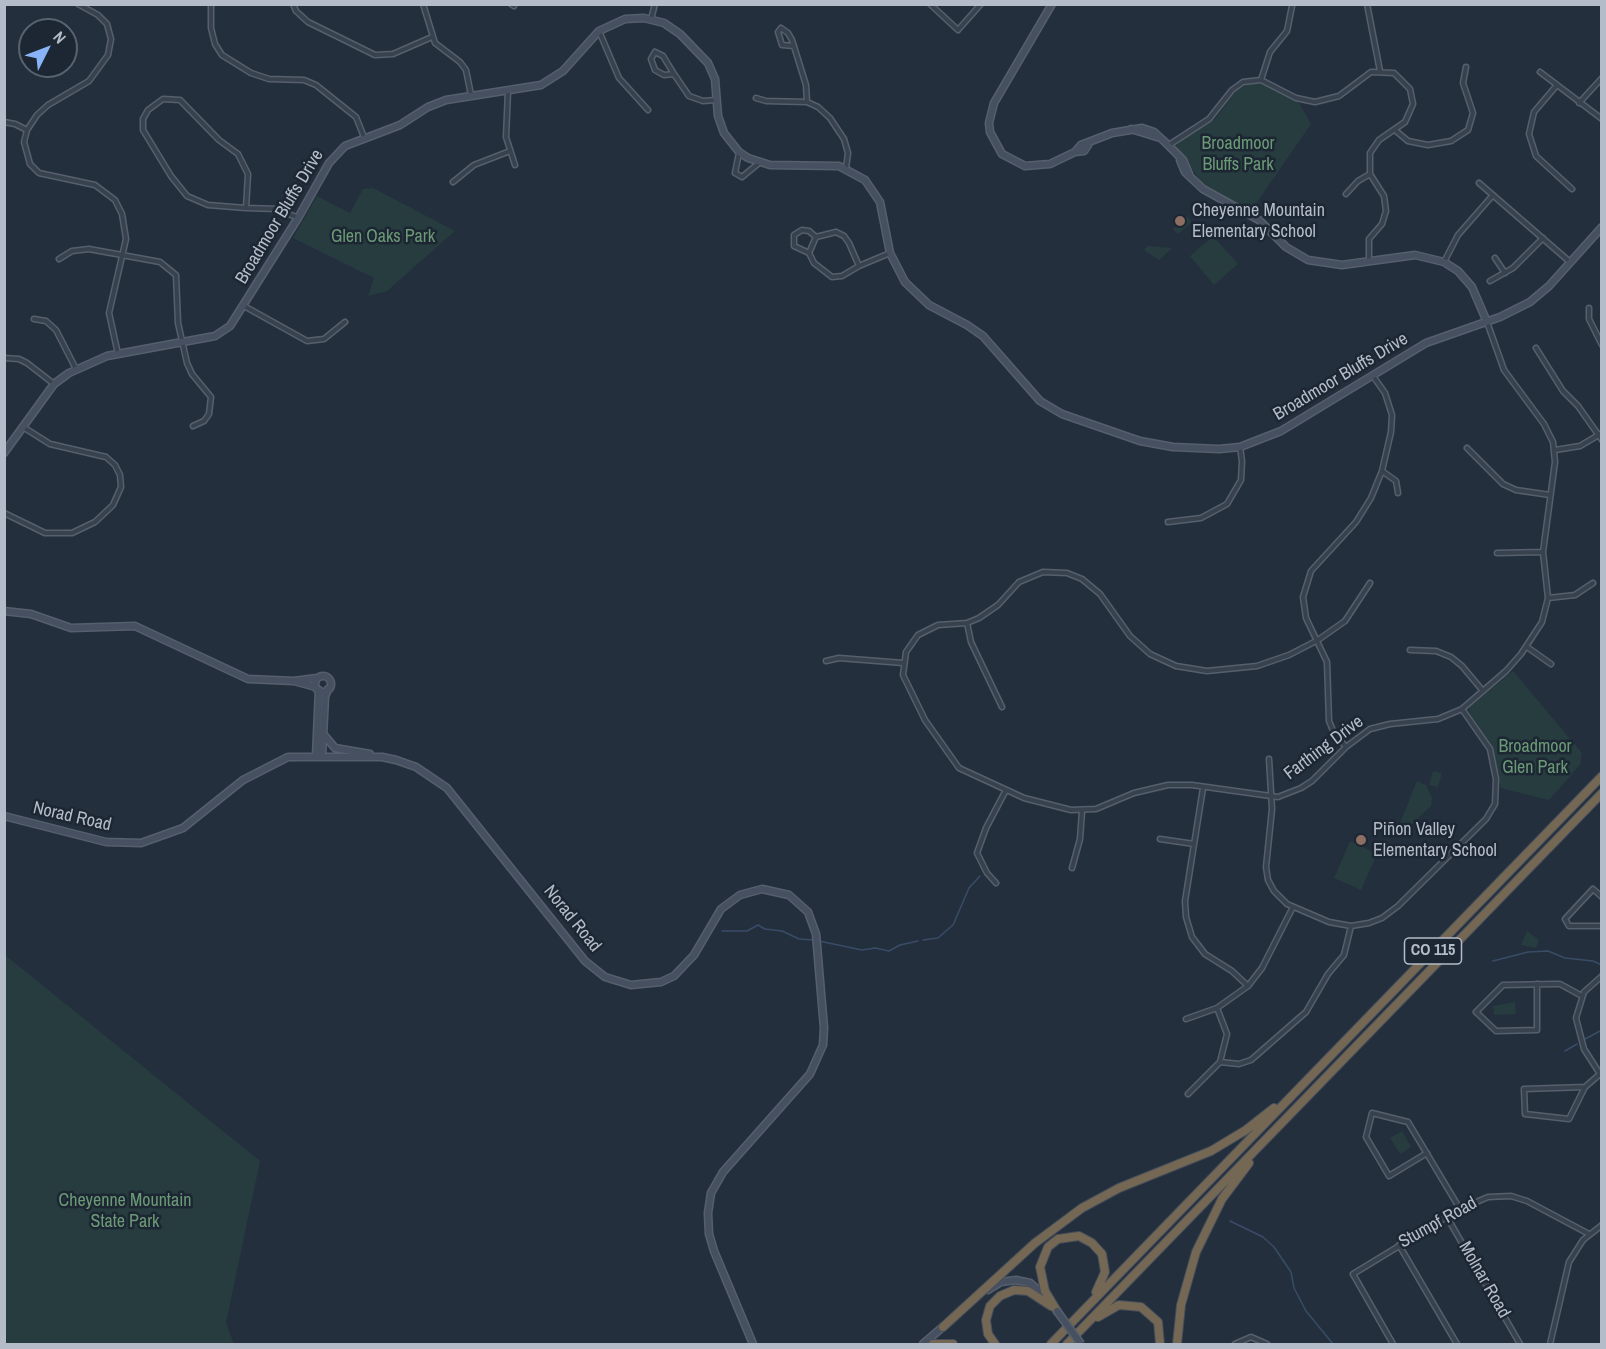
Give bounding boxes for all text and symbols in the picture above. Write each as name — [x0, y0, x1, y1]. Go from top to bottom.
north arrow — [18, 18, 78, 78]
text: N — [49, 26, 71, 48]
park label: Broadmoor Bluffs Park — [1201, 133, 1275, 176]
street label: Broadmoor Bluffs Drive — [231, 146, 329, 288]
place label: Cheyenne Mountain Elementary School — [1192, 200, 1325, 242]
marker: Cheyenne Mountain Elementary School — [1173, 214, 1187, 228]
park label: Glen Oaks Park — [331, 226, 435, 248]
street label: Broadmoor Bluffs Drive — [1270, 328, 1412, 426]
street label: Farthing Drive — [1280, 711, 1368, 785]
park label: Broadmoor Glen Park — [1498, 736, 1572, 778]
street label: Norad Road — [31, 798, 113, 836]
place label: Piñon Valley Elementary School — [1373, 819, 1497, 862]
marker: Piñon Valley Elementary School — [1354, 833, 1368, 847]
street label: Norad Road — [539, 881, 605, 957]
road number: CO 115 — [1404, 938, 1462, 964]
park label: Cheyenne Mountain State Park — [59, 1190, 191, 1232]
street label: Stumpf Road — [1395, 1193, 1481, 1253]
street label: Molnar Road — [1454, 1238, 1514, 1322]

